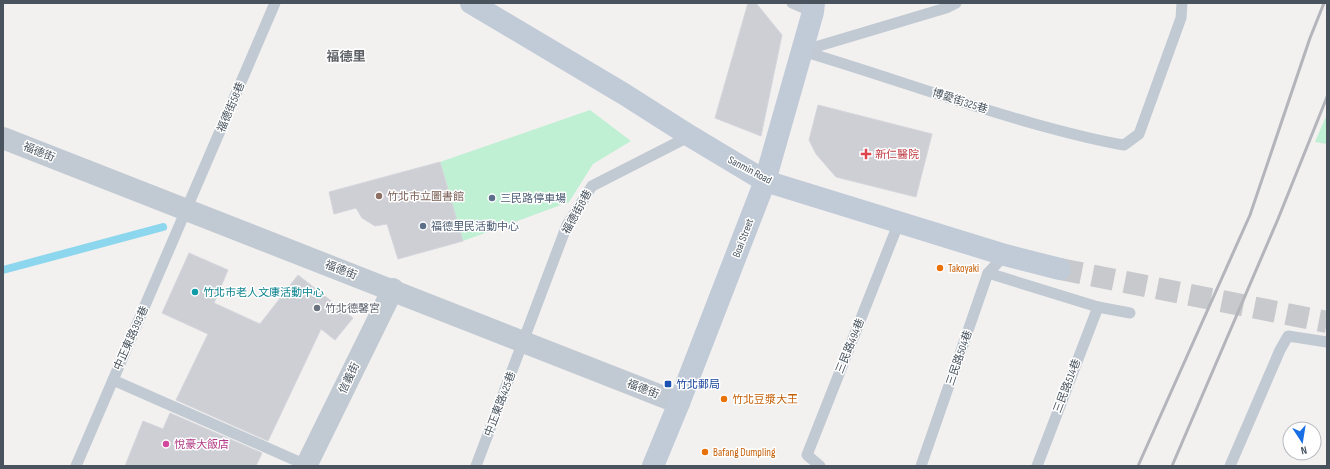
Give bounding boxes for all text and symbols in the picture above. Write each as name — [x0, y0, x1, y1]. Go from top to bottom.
district label: 福德里 — [326, 49, 366, 65]
street label: 福德街58巷 — [215, 80, 247, 134]
street label: 博愛街325巷 — [931, 86, 989, 116]
street label: 福德街 — [21, 140, 57, 164]
marker: 新仁醫院 — [860, 148, 872, 160]
place label: 新仁醫院 — [875, 148, 919, 161]
street label: Sanmin Road — [726, 153, 774, 187]
street label: 福德街8巷 — [559, 187, 595, 237]
place label: 竹北市立圖書館 — [387, 190, 464, 203]
marker: 竹北市立圖書館 — [374, 191, 384, 201]
place label: 三民路停車場 — [500, 192, 566, 205]
marker: 三民路停車場 — [487, 193, 497, 203]
street label: Boai Street — [730, 216, 757, 259]
place label: 福德里民活動中心 — [431, 220, 519, 233]
marker: 福德里民活動中心 — [418, 221, 428, 231]
street label: 福德街 — [323, 258, 359, 282]
place label: Takoyaki — [948, 262, 979, 275]
marker: Takoyaki — [935, 263, 945, 273]
place label: 竹北市老人文康活動中心 — [203, 286, 324, 299]
marker: 竹北市老人文康活動中心 — [190, 287, 200, 297]
place label: 竹北德馨宮 — [325, 302, 380, 315]
marker: 竹北德馨宮 — [312, 303, 322, 313]
street label: 中正東路393巷 — [111, 304, 151, 372]
street label: 三民路494巷 — [833, 317, 867, 375]
street label: 三民路504巷 — [943, 329, 975, 387]
street label: 三民路514巷 — [1051, 357, 1083, 415]
street label: 信義街 — [336, 360, 362, 396]
street label: 中正東路425巷 — [482, 370, 518, 438]
street label: 福德街 — [625, 377, 661, 401]
place label: 竹北郵局 — [676, 378, 720, 391]
marker: 竹北郵局 — [663, 379, 673, 389]
place label: 竹北豆漿大王 — [732, 393, 798, 406]
marker: 竹北豆漿大王 — [719, 394, 729, 404]
north arrow — [1282, 421, 1322, 461]
place label: 悅豪大飯店 — [174, 438, 229, 451]
marker: 悅豪大飯店 — [161, 439, 171, 449]
text: N — [1300, 443, 1308, 457]
place label: Bafang Dumpling — [713, 446, 776, 459]
marker: Bafang Dumpling — [700, 447, 710, 457]

